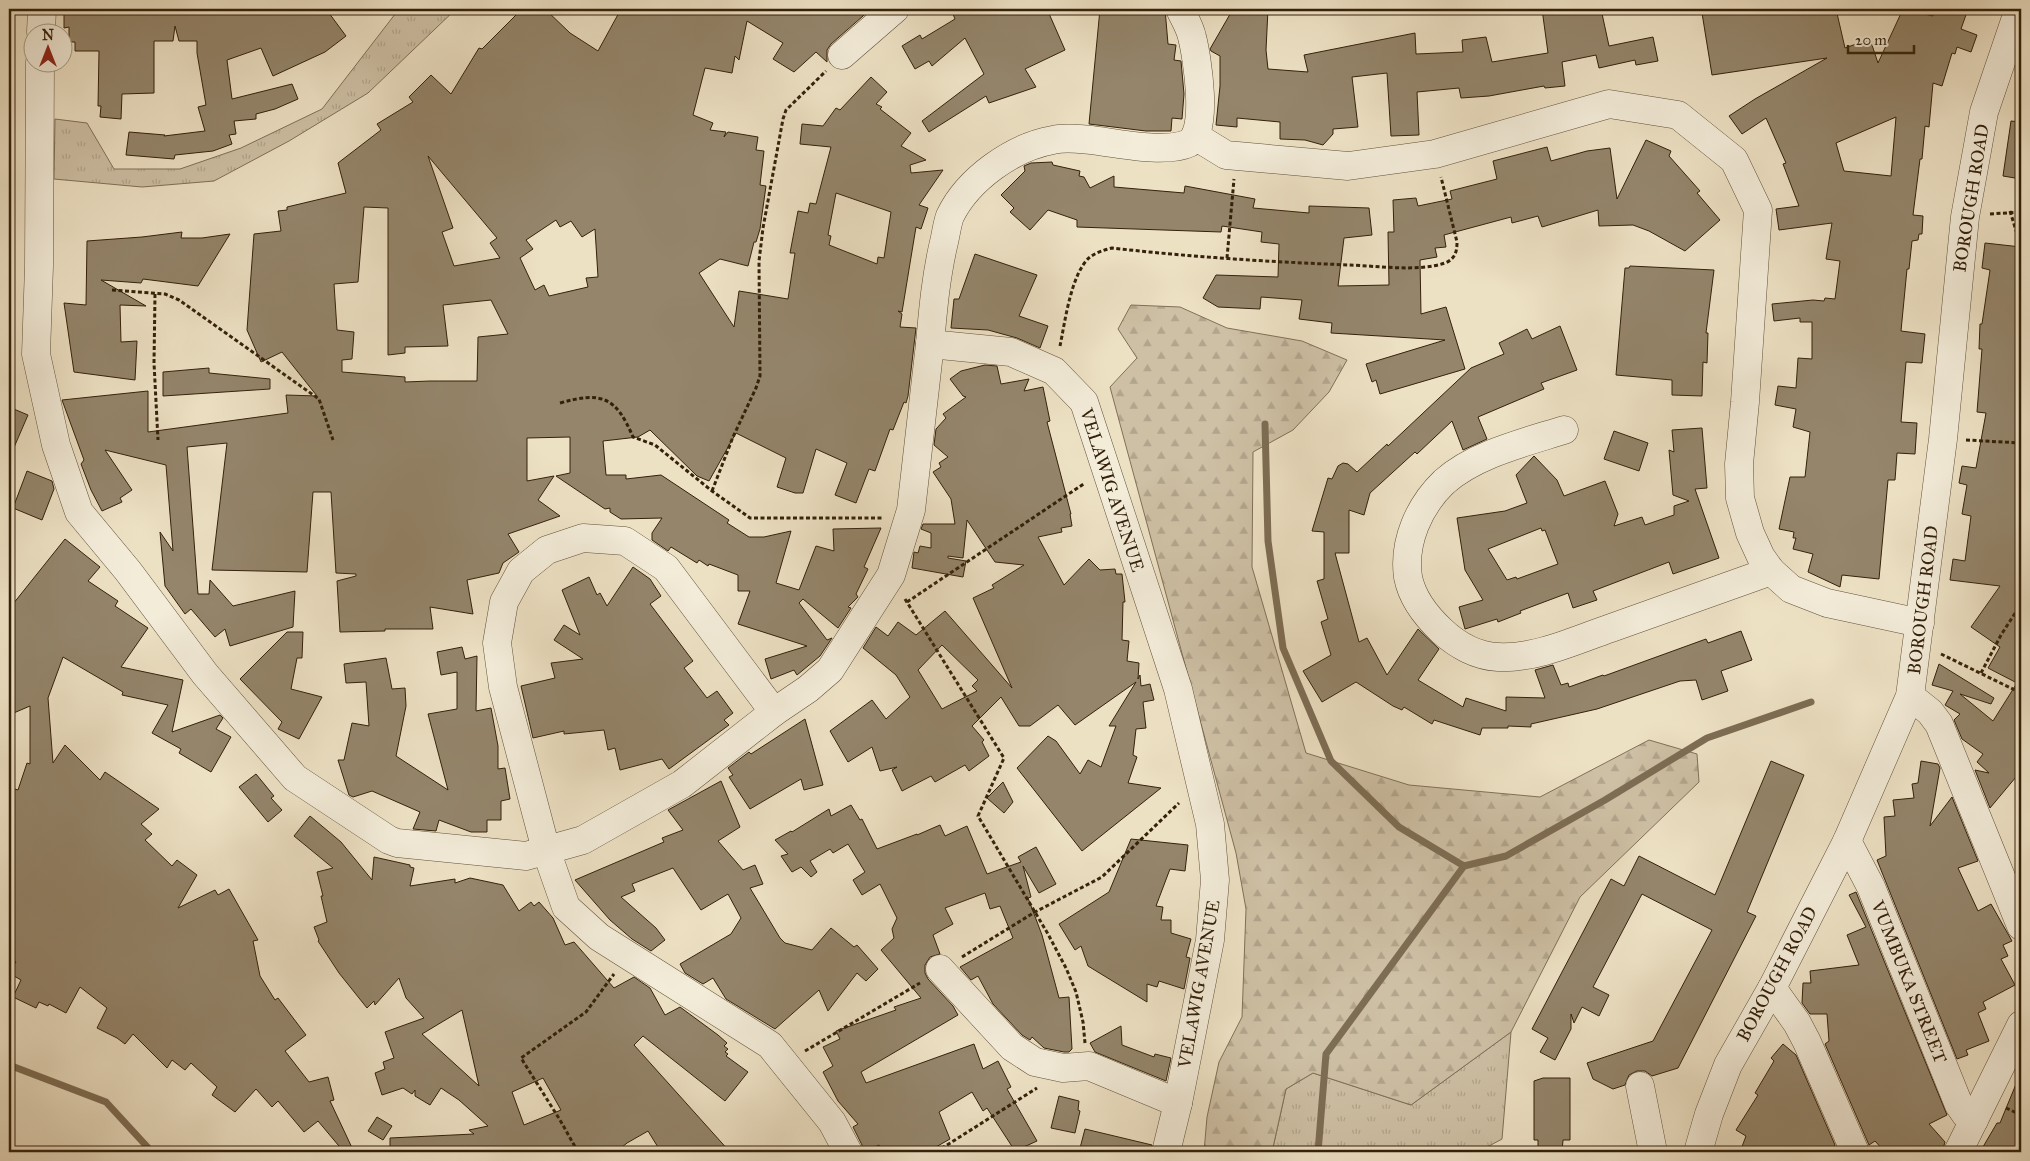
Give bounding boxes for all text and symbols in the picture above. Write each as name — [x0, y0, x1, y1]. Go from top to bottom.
north arrow — [22, 22, 72, 72]
scale bar — [1848, 22, 1914, 54]
text: N — [42, 27, 54, 44]
text: 20 m — [1855, 31, 1887, 49]
street label: BOROUGH ROAD — [1948, 122, 1994, 274]
street label: VELAWIG AVENUE — [1075, 405, 1149, 575]
street label: BOROUGH ROAD — [1903, 524, 1943, 676]
street label: VUMBUKA STREET — [1866, 897, 1952, 1067]
street label: VELAWIG AVENUE — [1173, 898, 1225, 1071]
street label: BOROUGH ROAD — [1732, 903, 1822, 1045]

